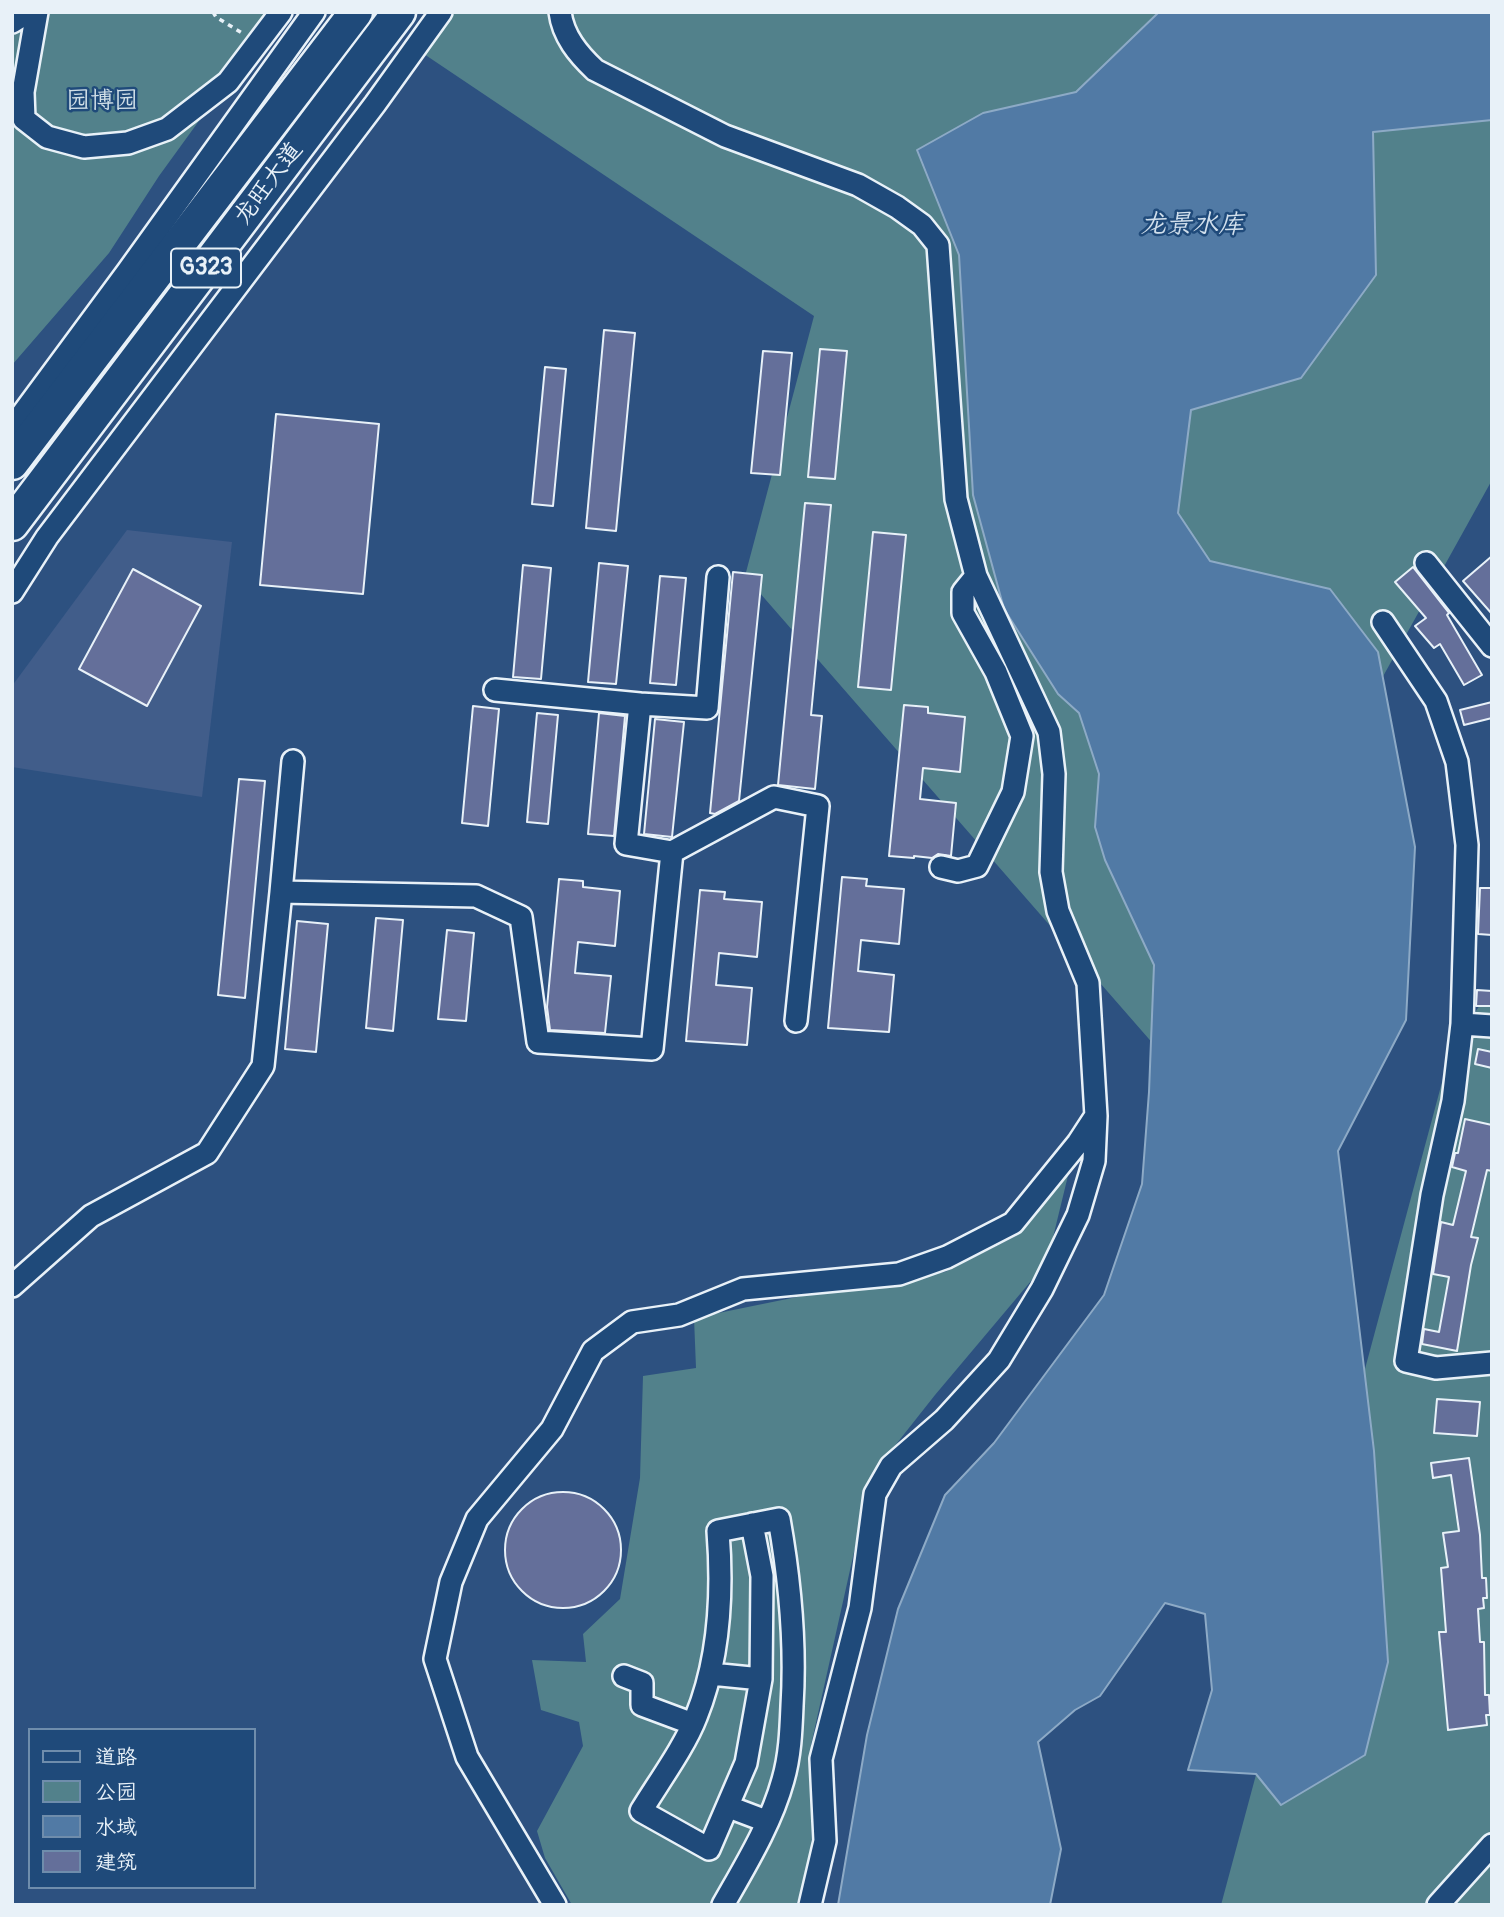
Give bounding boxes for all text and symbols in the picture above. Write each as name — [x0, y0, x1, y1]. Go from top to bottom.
park label: 园博园 — [66, 88, 138, 116]
street label: 龙旺大道 — [229, 137, 309, 231]
water label: 龙景水库 — [1140, 209, 1244, 241]
road number: G323 — [171, 248, 241, 288]
legend — [28, 1728, 256, 1889]
text: 道路 — [95, 1744, 137, 1771]
text: 公园 — [95, 1779, 137, 1806]
text: 水域 — [95, 1814, 137, 1841]
text: 建筑 — [95, 1849, 137, 1876]

